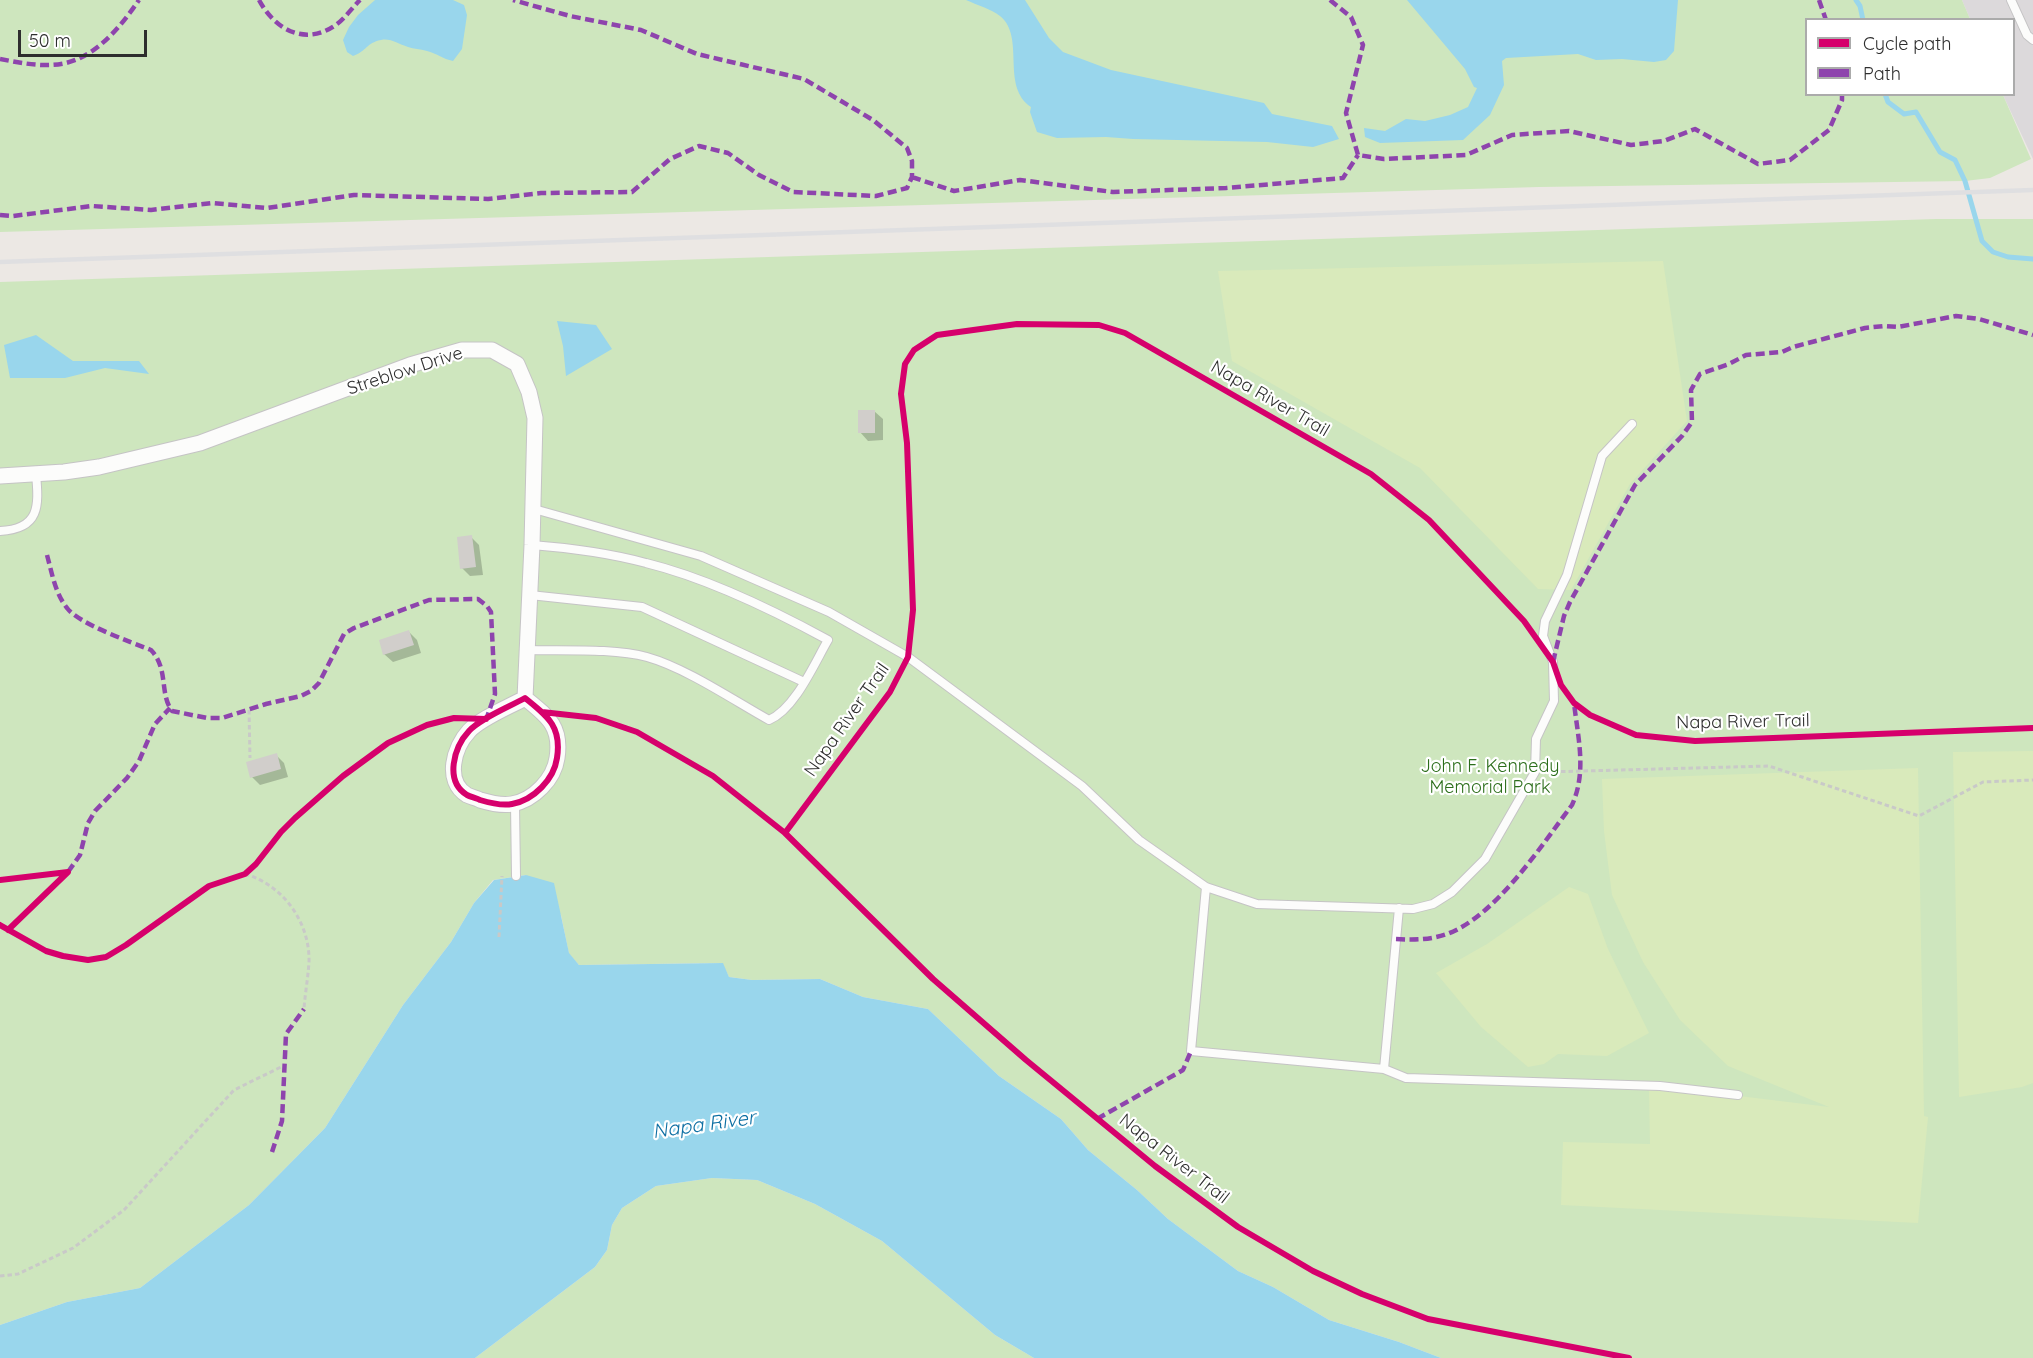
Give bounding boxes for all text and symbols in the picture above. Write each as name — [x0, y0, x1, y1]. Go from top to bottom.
scale bar — [21, 18, 150, 56]
legend — [1805, 18, 2015, 96]
text: 50 m — [29, 29, 71, 52]
text: Cycle path — [1863, 32, 1951, 55]
text: Path — [1863, 62, 1901, 85]
street label: Streblow Drive — [344, 342, 466, 400]
street label: Napa River Trail — [1207, 356, 1333, 442]
street label: Napa River Trail — [800, 659, 894, 781]
street label: Napa River Trail — [1676, 710, 1810, 734]
park label: John F. Kennedy Memorial Park — [1420, 756, 1560, 798]
water label: Napa River — [651, 1106, 757, 1144]
street label: Napa River Trail — [1115, 1109, 1233, 1209]

